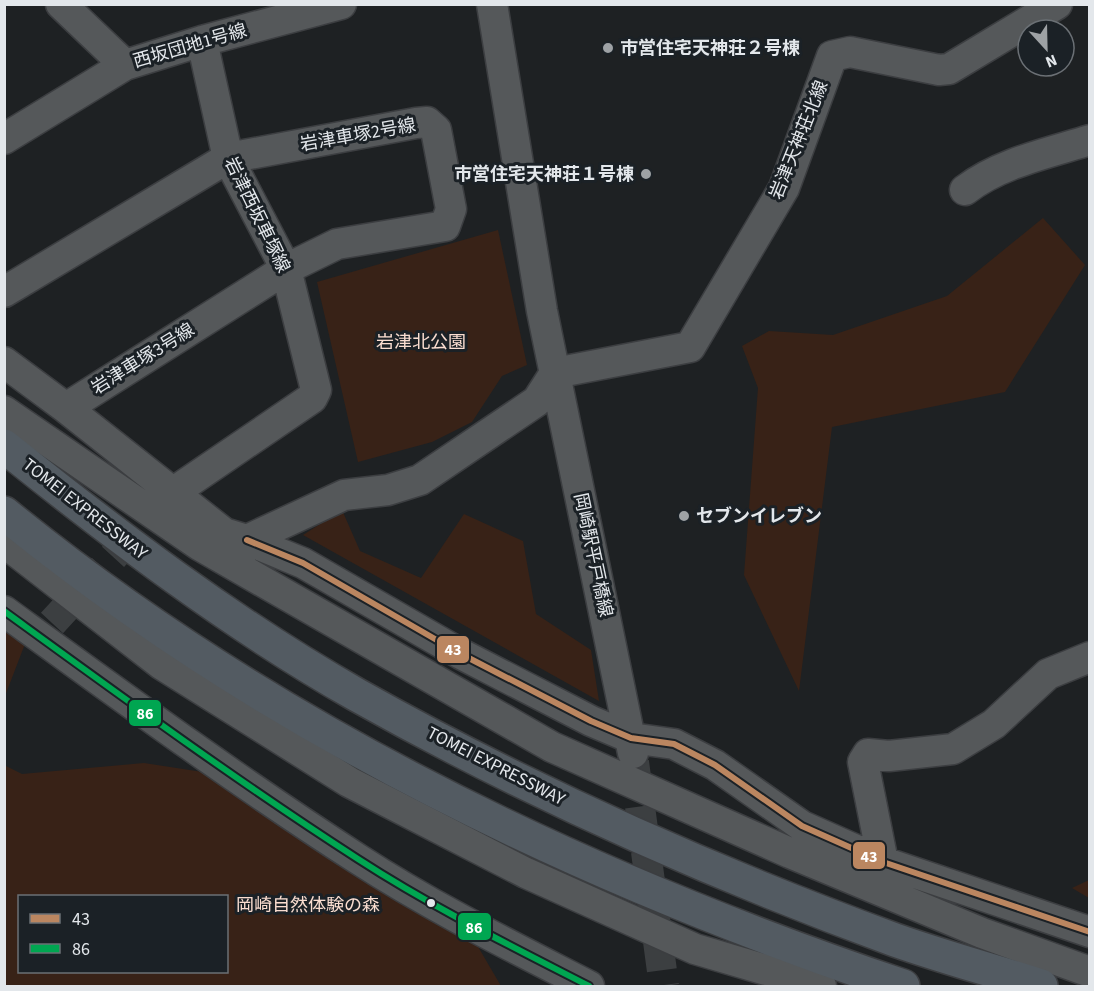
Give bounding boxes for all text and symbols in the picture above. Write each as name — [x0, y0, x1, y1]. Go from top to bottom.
street label: 西坂団地1号線 — [130, 18, 250, 74]
north arrow — [1016, 18, 1076, 78]
place label: 市営住宅天神荘２号棟 — [620, 36, 800, 61]
marker: 市営住宅天神荘２号棟 — [601, 41, 615, 55]
text: N — [1042, 49, 1060, 73]
street label: 岩津天神荘北線 — [764, 77, 834, 203]
street label: 岩津車塚2号線 — [298, 113, 418, 157]
street label: 岩津西坂車塚線 — [218, 153, 296, 277]
place label: 市営住宅天神荘１号棟 — [454, 162, 634, 187]
marker: 市営住宅天神荘１号棟 — [639, 167, 653, 181]
street label: 岩津車塚3号線 — [87, 317, 199, 401]
park label: 岩津北公園 — [376, 330, 466, 355]
street label: TOMEI EXPRESSWAY — [17, 452, 153, 566]
street label: 岡崎駅平戸橋線 — [568, 491, 618, 619]
place label: セブンイレブン — [696, 504, 822, 529]
marker: セブンイレブン — [677, 509, 691, 523]
line badge: 43 — [436, 635, 470, 664]
text: 43 — [445, 639, 461, 661]
line badge: 86 — [128, 699, 162, 727]
text: 86 — [137, 703, 153, 725]
street label: TOMEI EXPRESSWAY — [423, 720, 570, 812]
line badge: 43 — [852, 841, 886, 870]
text: 43 — [861, 846, 877, 868]
park label: 岡崎自然体験の森 — [236, 893, 380, 918]
legend — [18, 895, 228, 973]
unlabelled marker — [425, 897, 437, 909]
text: 43 — [72, 907, 90, 932]
line badge: 86 — [457, 912, 492, 941]
text: 86 — [466, 917, 482, 939]
text: 86 — [72, 937, 90, 962]

